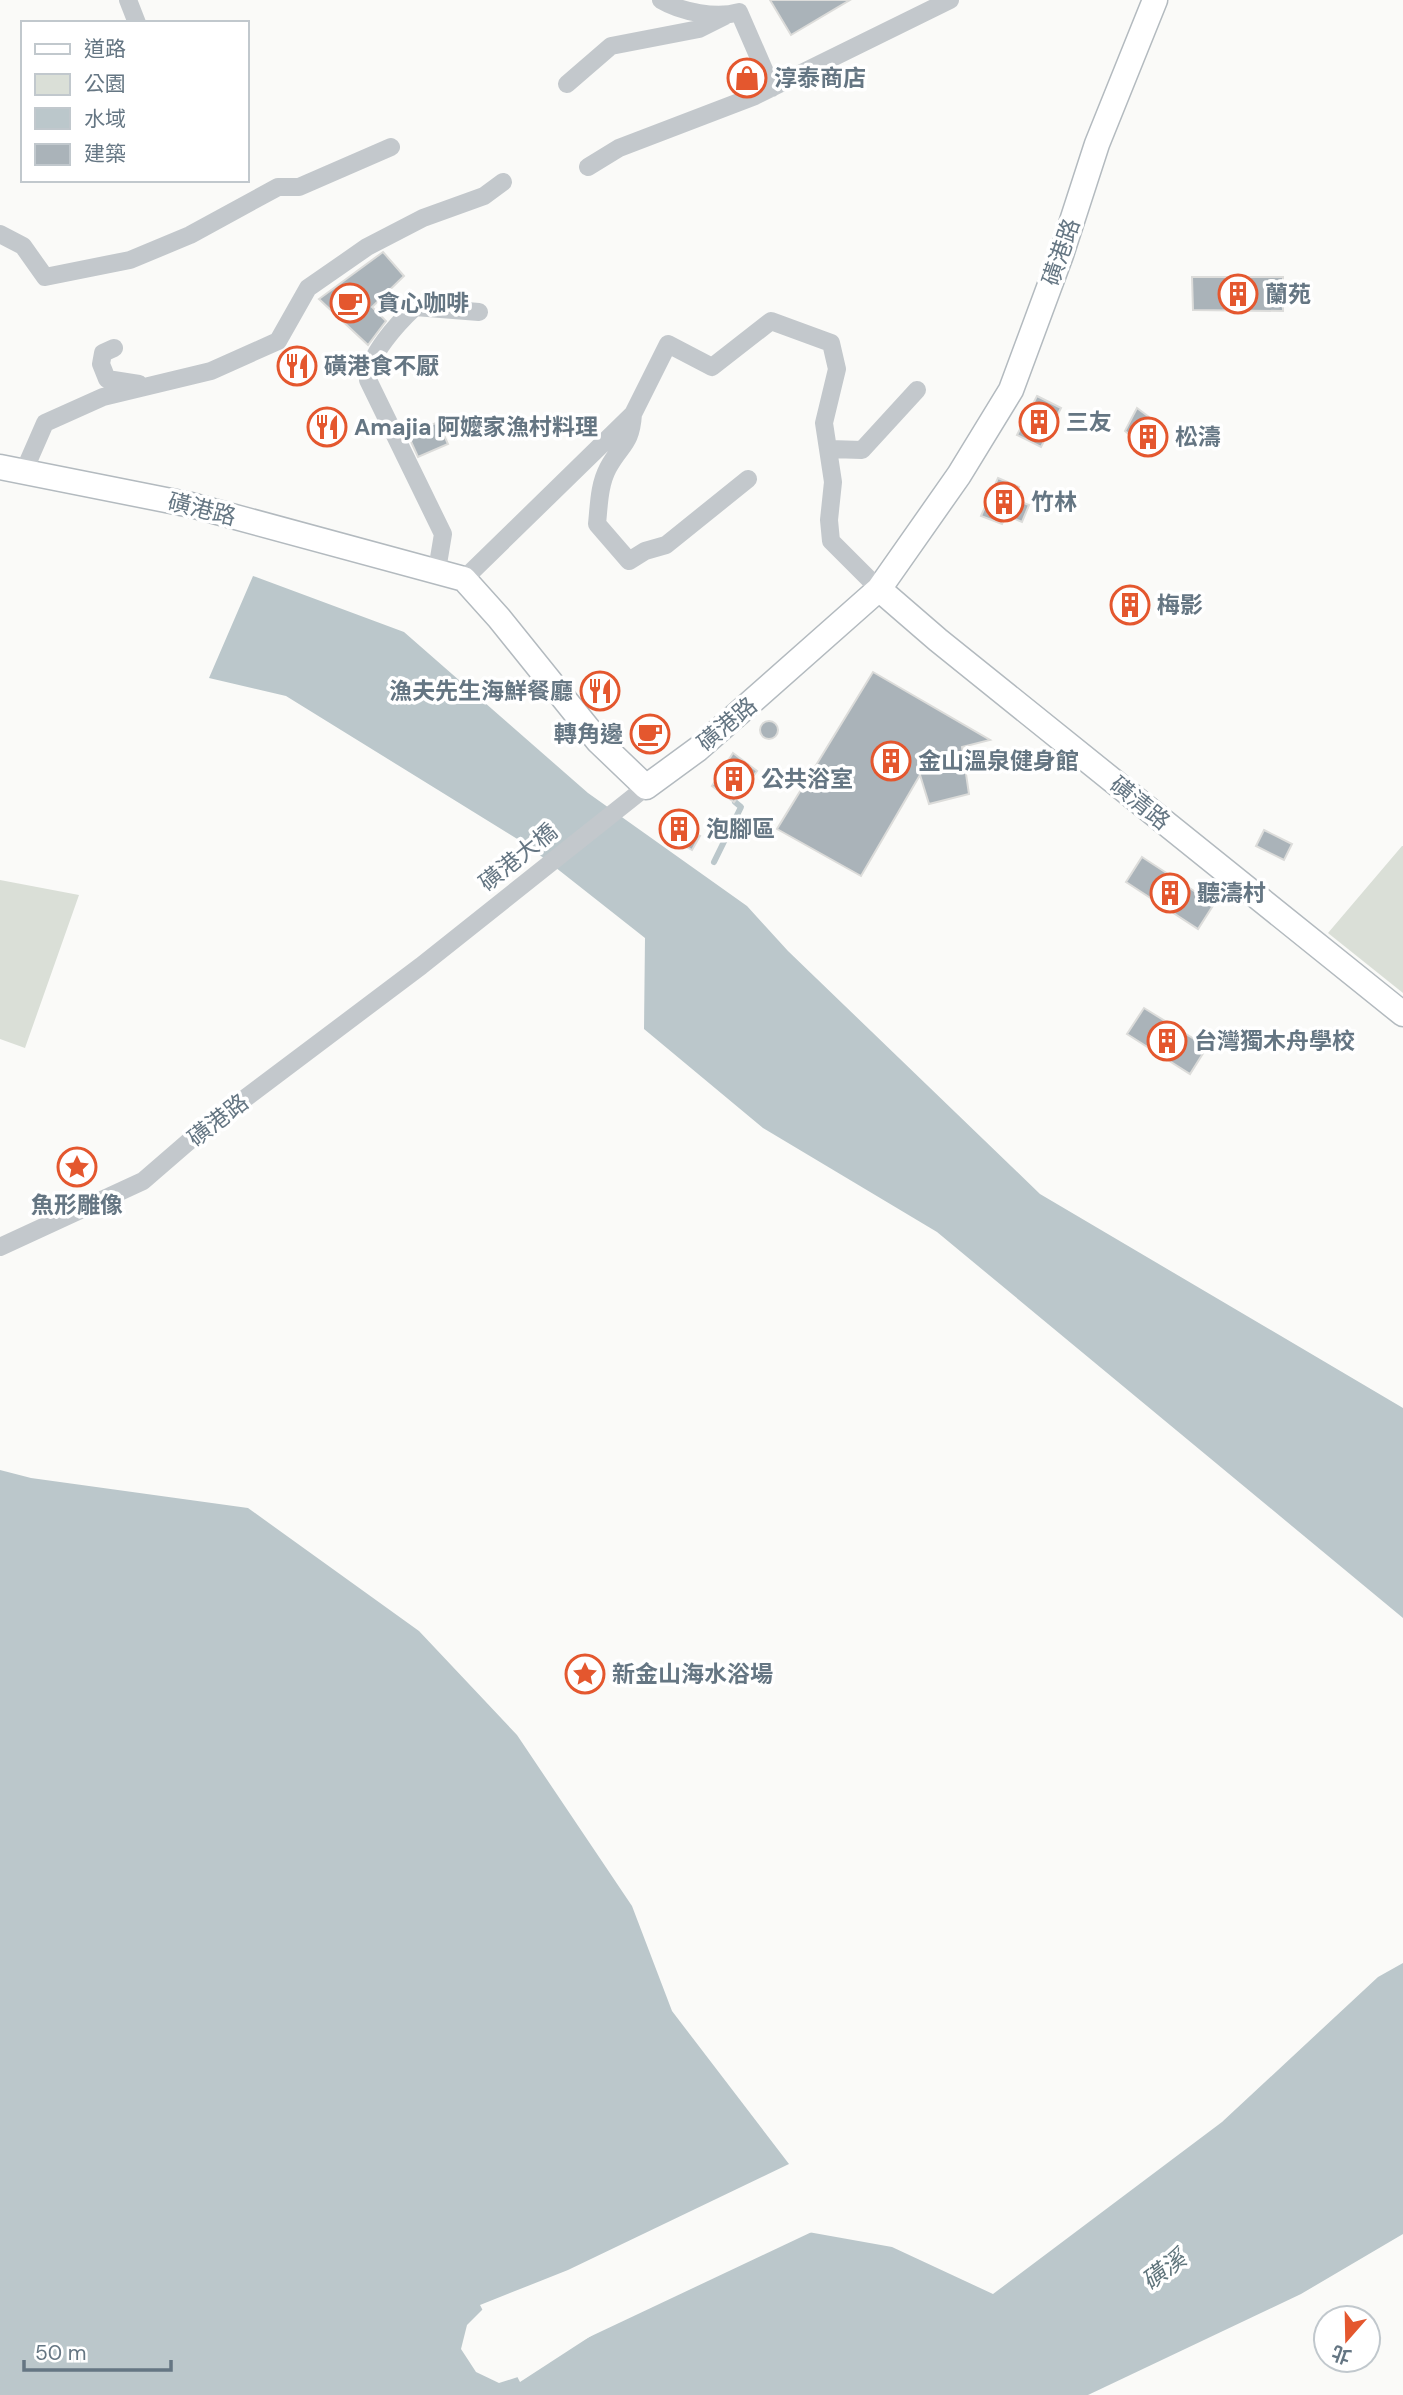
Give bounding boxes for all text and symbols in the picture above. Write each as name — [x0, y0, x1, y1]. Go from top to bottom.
legend — [21, 21, 248, 182]
text: 道路 — [84, 35, 126, 63]
shop icon: 淳泰商店 — [726, 57, 768, 99]
place label: 淳泰商店 — [774, 63, 866, 93]
text: 公園 — [84, 70, 126, 98]
text: 水域 — [84, 105, 126, 133]
text: 建築 — [84, 140, 126, 168]
street label: 磺港路 — [1036, 214, 1086, 290]
building icon: 蘭苑 — [1217, 273, 1259, 315]
place label: 蘭苑 — [1265, 279, 1311, 309]
cafe icon: 貪心咖啡 — [329, 282, 371, 324]
place label: 貪心咖啡 — [377, 288, 469, 318]
restaurant icon: 磺港食不厭 — [276, 345, 318, 387]
place label: 磺港食不厭 — [324, 351, 439, 381]
building icon: 三友 — [1018, 401, 1060, 443]
restaurant icon: Amajia 阿嬤家漁村料理 — [306, 406, 348, 448]
place label: 三友 — [1066, 407, 1112, 437]
place label: Amajia 阿嬤家漁村料理 — [354, 412, 598, 442]
building icon: 松濤 — [1127, 416, 1169, 458]
place label: 松濤 — [1175, 422, 1221, 452]
building icon: 竹林 — [983, 481, 1025, 523]
street label: 磺港路 — [165, 486, 239, 532]
place label: 竹林 — [1031, 487, 1077, 517]
building icon: 梅影 — [1109, 584, 1151, 626]
place label: 梅影 — [1157, 590, 1203, 620]
restaurant icon: 漁夫先生海鮮餐廳 — [579, 670, 621, 712]
place label: 漁夫先生海鮮餐廳 — [389, 676, 573, 706]
street label: 磺港路 — [691, 690, 763, 758]
cafe icon: 轉角邊 — [629, 713, 671, 755]
place label: 轉角邊 — [554, 719, 623, 749]
building icon: 金山溫泉健身館 — [870, 740, 912, 782]
place label: 金山溫泉健身館 — [918, 746, 1079, 776]
building icon: 公共浴室 — [713, 758, 755, 800]
place label: 公共浴室 — [761, 764, 853, 794]
street label: 磺清路 — [1104, 770, 1176, 836]
building icon: 泡腳區 — [658, 808, 700, 850]
place label: 泡腳區 — [706, 814, 775, 844]
street label: 磺港大橋 — [473, 816, 563, 898]
building icon: 聽濤村 — [1149, 872, 1191, 914]
place label: 聽濤村 — [1197, 878, 1266, 908]
building icon: 台灣獨木舟學校 — [1146, 1020, 1188, 1062]
place label: 台灣獨木舟學校 — [1194, 1026, 1355, 1056]
street label: 磺港路 — [182, 1087, 254, 1153]
place icon: 魚形雕像 — [56, 1146, 98, 1188]
place label: 魚形雕像 — [31, 1190, 123, 1220]
place icon: 新金山海水浴場 — [564, 1653, 606, 1695]
place label: 新金山海水浴場 — [612, 1659, 773, 1689]
water label: 磺溪 — [1135, 2241, 1195, 2296]
north arrow — [1312, 2304, 1382, 2374]
scale bar — [24, 2328, 172, 2372]
text: 50 m — [35, 2339, 86, 2367]
text: 北 — [1328, 2340, 1355, 2370]

